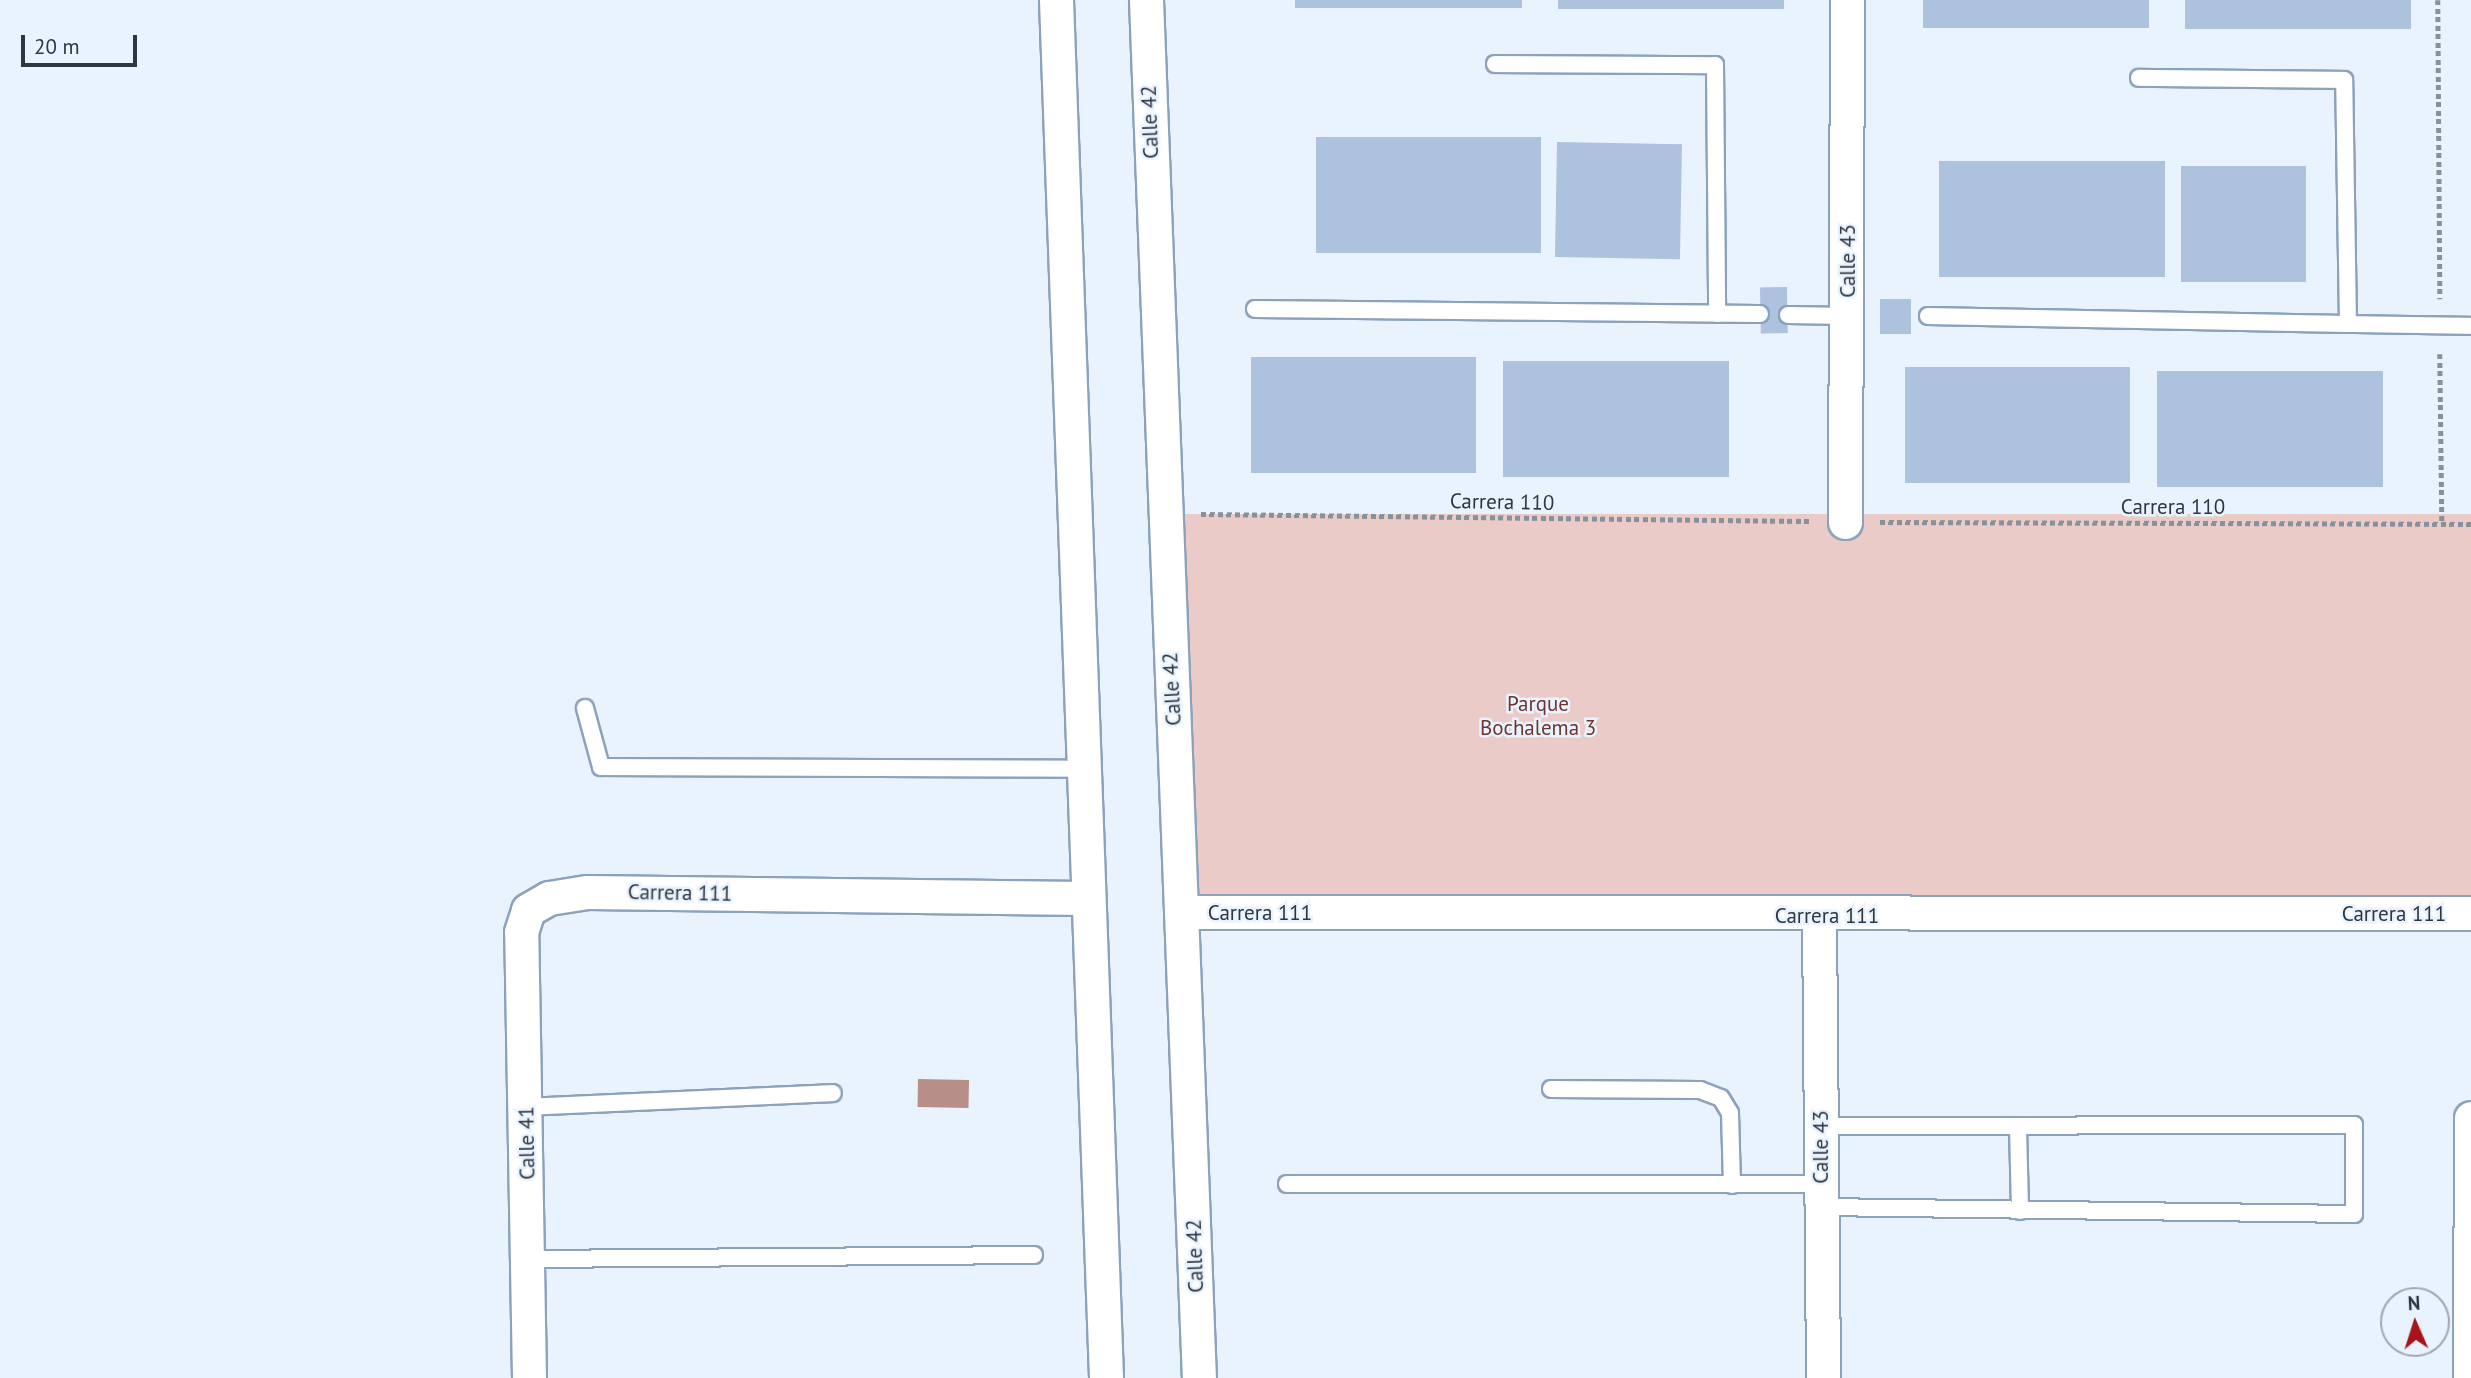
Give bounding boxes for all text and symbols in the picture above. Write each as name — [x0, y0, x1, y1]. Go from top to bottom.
scale bar — [24, 21, 140, 65]
text: 20 m — [34, 33, 80, 60]
street label: Calle 42 — [1136, 85, 1164, 159]
street label: Calle 43 — [1835, 224, 1861, 298]
street label: Carrera 110 — [1450, 488, 1554, 516]
street label: Carrera 110 — [2121, 494, 2225, 520]
street label: Calle 42 — [1157, 652, 1187, 726]
park label: Parque Bochalema 3 — [1480, 691, 1596, 741]
street label: Carrera 111 — [628, 879, 732, 907]
street label: Carrera 111 — [1208, 900, 1312, 926]
street label: Carrera 111 — [2342, 901, 2446, 927]
street label: Carrera 111 — [1775, 903, 1879, 929]
street label: Calle 41 — [514, 1106, 540, 1180]
street label: Calle 43 — [1808, 1110, 1834, 1184]
street label: Calle 42 — [1181, 1219, 1209, 1293]
north arrow — [2380, 1287, 2450, 1357]
text: N — [2407, 1291, 2421, 1315]

